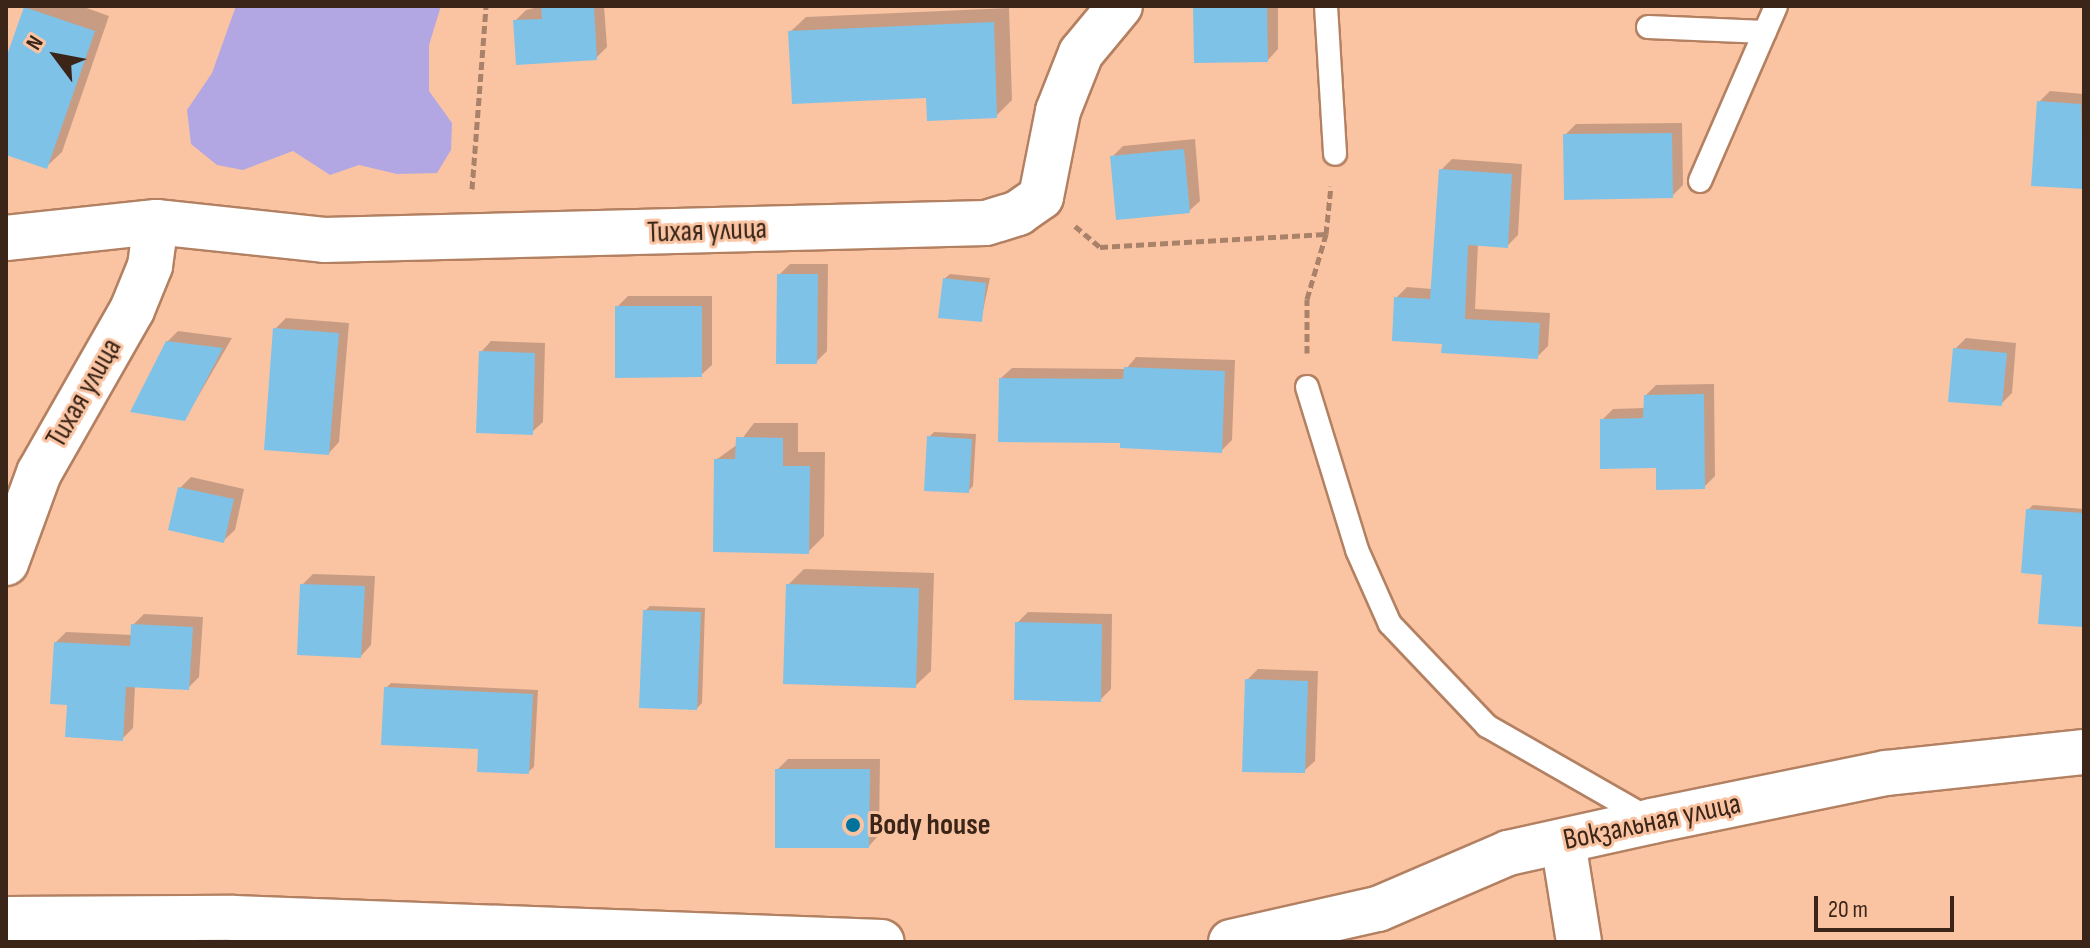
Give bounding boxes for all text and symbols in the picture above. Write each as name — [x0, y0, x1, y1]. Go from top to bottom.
north arrow — [16, 16, 96, 96]
text: N — [21, 31, 50, 55]
street label: Тихая улица — [646, 211, 768, 251]
street label: Тихая улица — [38, 332, 130, 454]
street label: Вокзальная улица — [1560, 786, 1744, 858]
place label: Body house — [869, 807, 990, 843]
marker: Body house — [844, 816, 862, 834]
scale bar — [1818, 880, 1958, 930]
text: 20 m — [1828, 895, 1868, 924]

